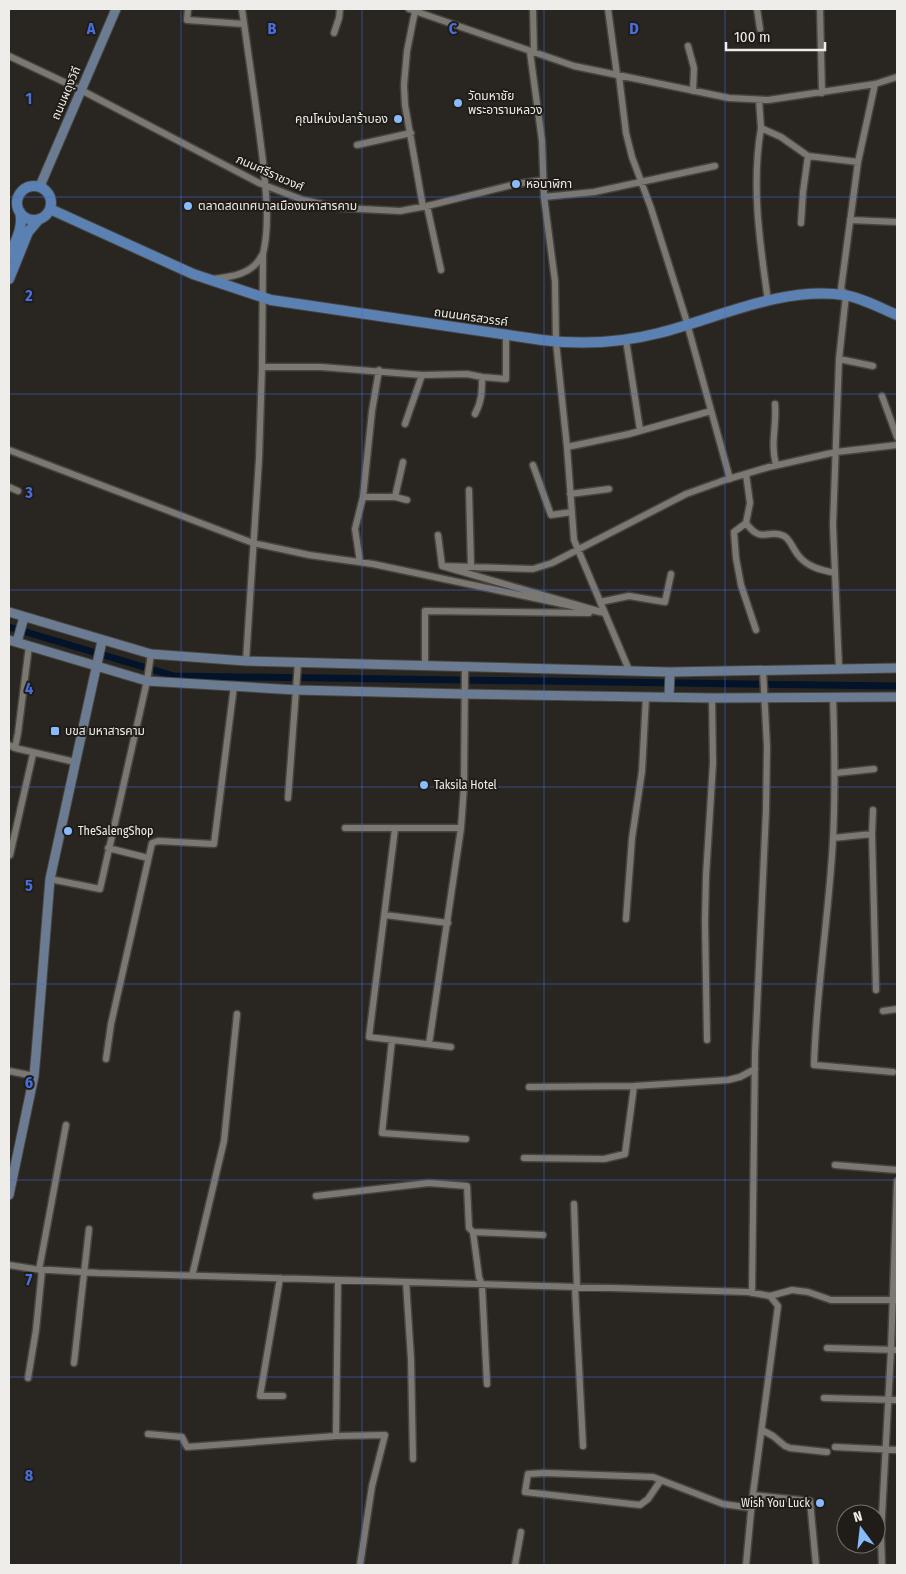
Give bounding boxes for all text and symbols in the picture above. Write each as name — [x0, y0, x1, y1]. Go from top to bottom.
text: A — [86, 19, 96, 38]
text: B — [268, 19, 277, 38]
text: C — [449, 19, 458, 38]
text: D — [629, 19, 639, 38]
scale bar — [726, 20, 825, 52]
text: 100 m — [734, 28, 771, 46]
street label: ถนนผดุงวิถี — [48, 64, 84, 122]
text: 1 — [26, 89, 32, 108]
place label: วัดมหาชัย พระอารามหลวง — [468, 89, 542, 117]
marker: วัดมหาชัย พระอารามหลวง — [452, 97, 464, 109]
place label: คุณโหน่งปลาร้าบอง — [295, 112, 388, 126]
marker: คุณโหน่งปลาร้าบอง — [392, 113, 404, 125]
street label: ภนนศรีราชวงศ์ — [234, 152, 306, 194]
place label: หอนาฬิกา — [526, 177, 572, 191]
marker: หอนาฬิกา — [510, 178, 522, 190]
place label: ตลาดสดเทศบาลเมืองมหาสารคาม — [198, 199, 357, 213]
marker: ตลาดสดเทศบาลเมืองมหาสารคาม — [182, 200, 194, 212]
text: 2 — [24, 286, 33, 305]
street label: ถนนนครสวรรค์ — [433, 305, 509, 329]
text: 3 — [24, 483, 33, 502]
text: 4 — [25, 679, 33, 698]
place label: บขส มหาสารคาม — [65, 724, 145, 738]
marker: บขส มหาสารคาม — [49, 725, 61, 737]
place label: Taksila Hotel — [434, 778, 497, 792]
marker: Taksila Hotel — [418, 779, 430, 791]
place label: TheSalengShop — [78, 824, 154, 838]
marker: TheSalengShop — [62, 825, 74, 837]
text: 5 — [25, 876, 33, 895]
text: 6 — [25, 1073, 33, 1092]
text: 7 — [26, 1270, 33, 1289]
text: 8 — [25, 1466, 34, 1485]
place label: Wish You Luck — [741, 1496, 810, 1510]
marker: Wish You Luck — [814, 1497, 826, 1509]
north arrow — [836, 1504, 886, 1554]
text: N — [852, 1508, 864, 1526]

